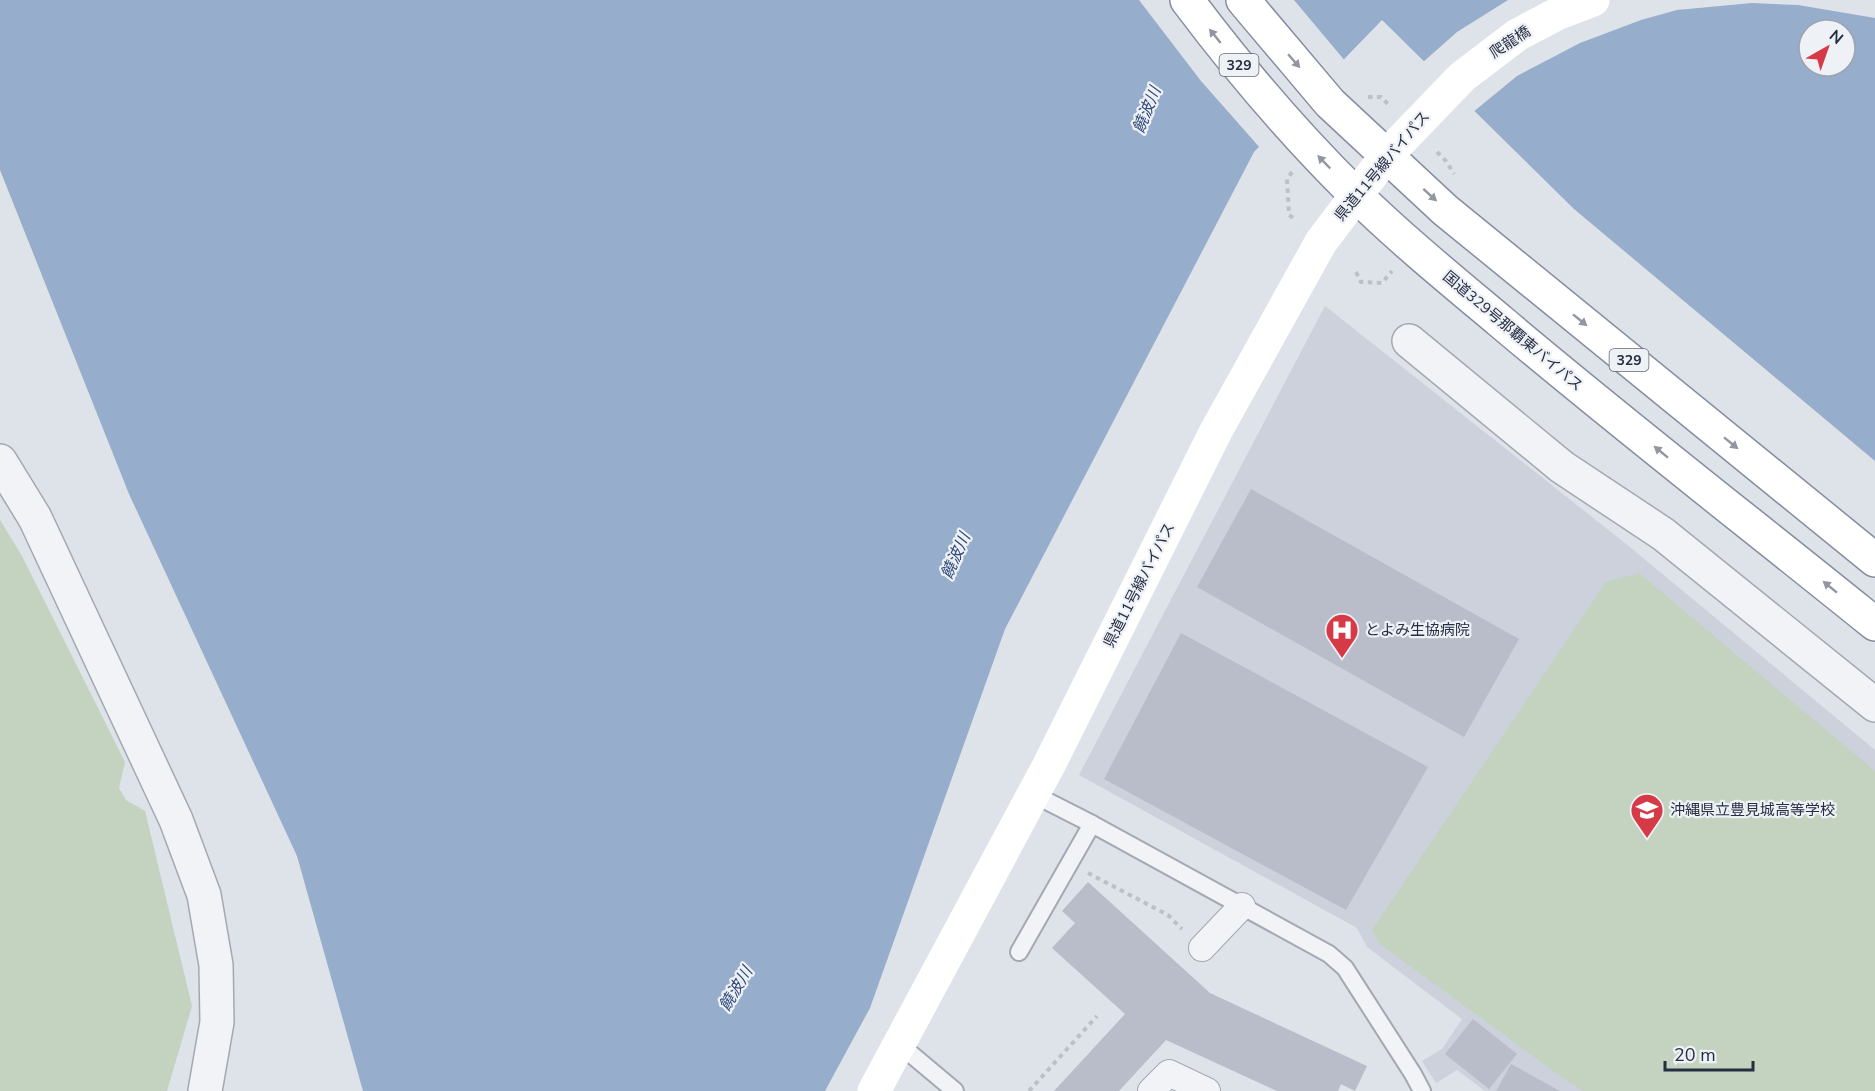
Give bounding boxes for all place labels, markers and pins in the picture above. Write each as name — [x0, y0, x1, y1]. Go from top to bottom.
hospital icon: とよみ生協病院 — [1324, 612, 1360, 659]
place label: とよみ生協病院 — [1365, 620, 1470, 640]
school or university icon: 沖縄県立豊見城高等学校 — [1629, 792, 1665, 839]
place label: 沖縄県立豊見城高等学校 — [1670, 800, 1835, 820]

